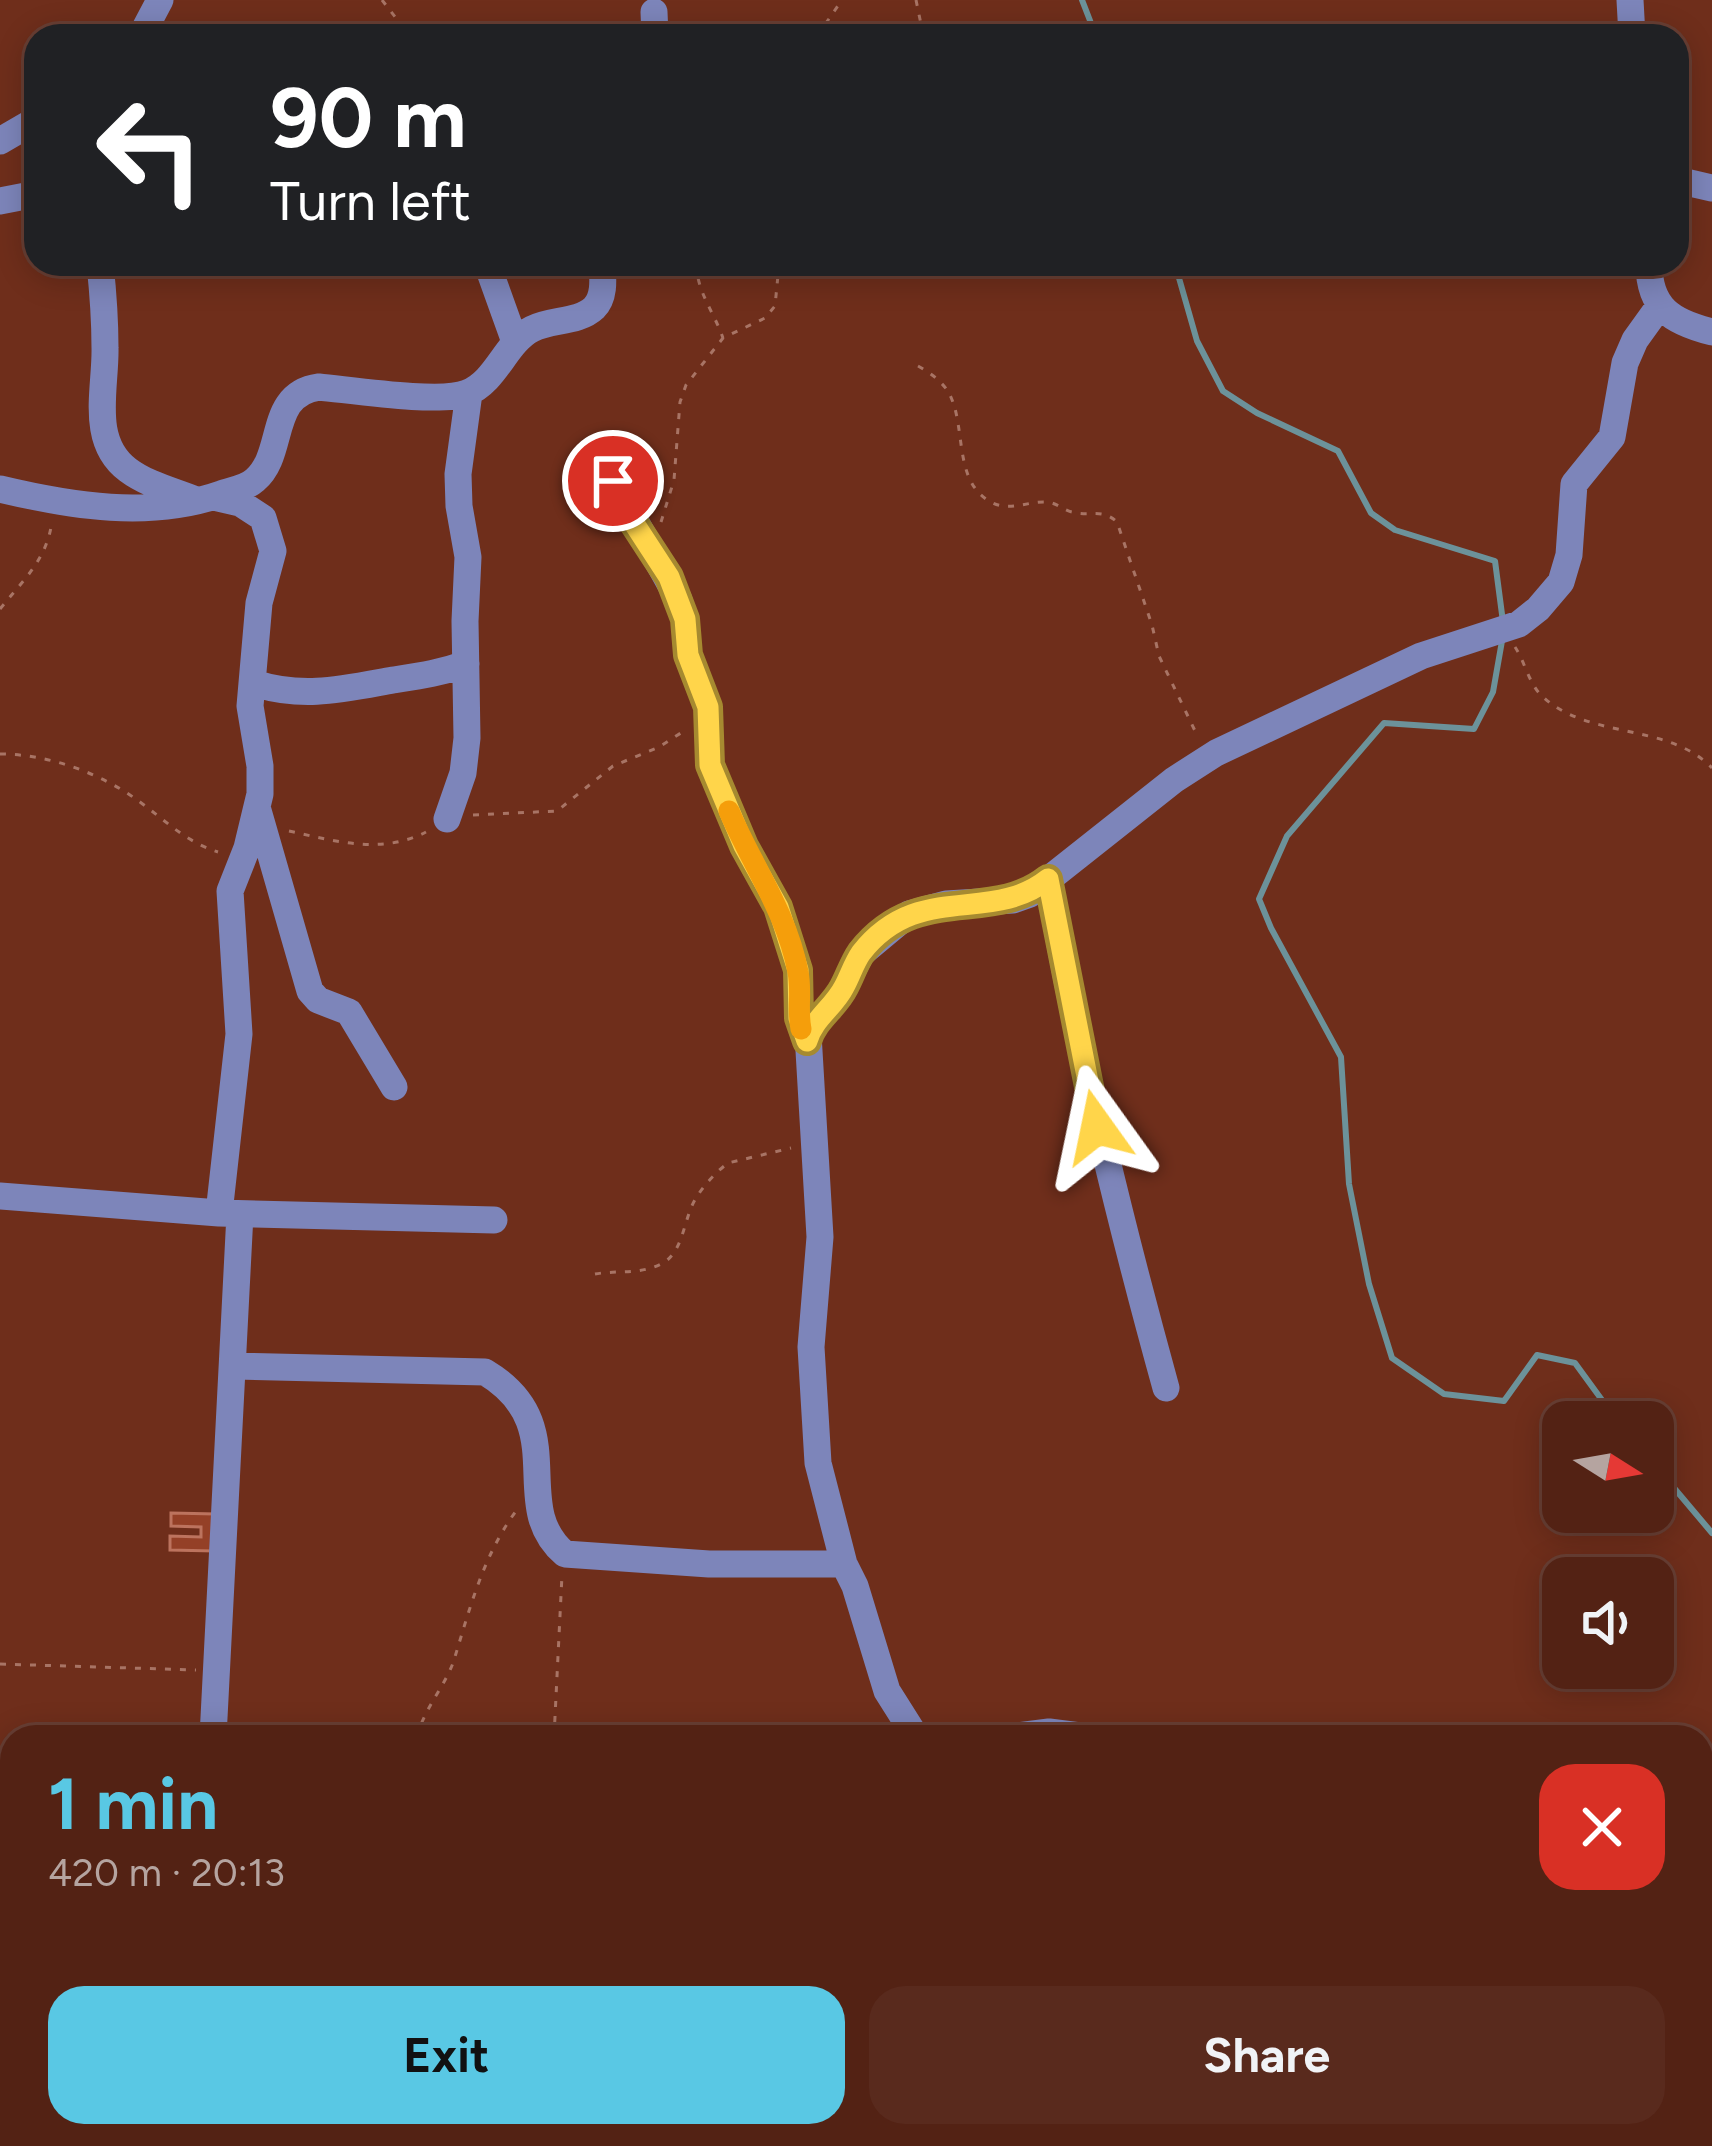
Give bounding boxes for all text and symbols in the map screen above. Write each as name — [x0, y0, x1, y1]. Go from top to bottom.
text: 90 m — [270, 67, 466, 168]
icon: left — [72, 72, 228, 228]
text: Turn left — [270, 169, 471, 234]
pin — [562, 430, 664, 532]
icon: arrive — [580, 448, 646, 514]
position arrow — [1034, 1064, 1160, 1190]
north arrow — [1542, 1401, 1674, 1533]
map controls — [1542, 1401, 1674, 1689]
button: sound — [1542, 1557, 1674, 1689]
text: 1 min — [48, 1761, 218, 1847]
button: close — [1539, 1764, 1665, 1890]
text: 420 m · 20:13 — [48, 1849, 285, 1896]
button: Exit — [48, 1986, 845, 2124]
button: Share — [869, 1986, 1665, 2124]

